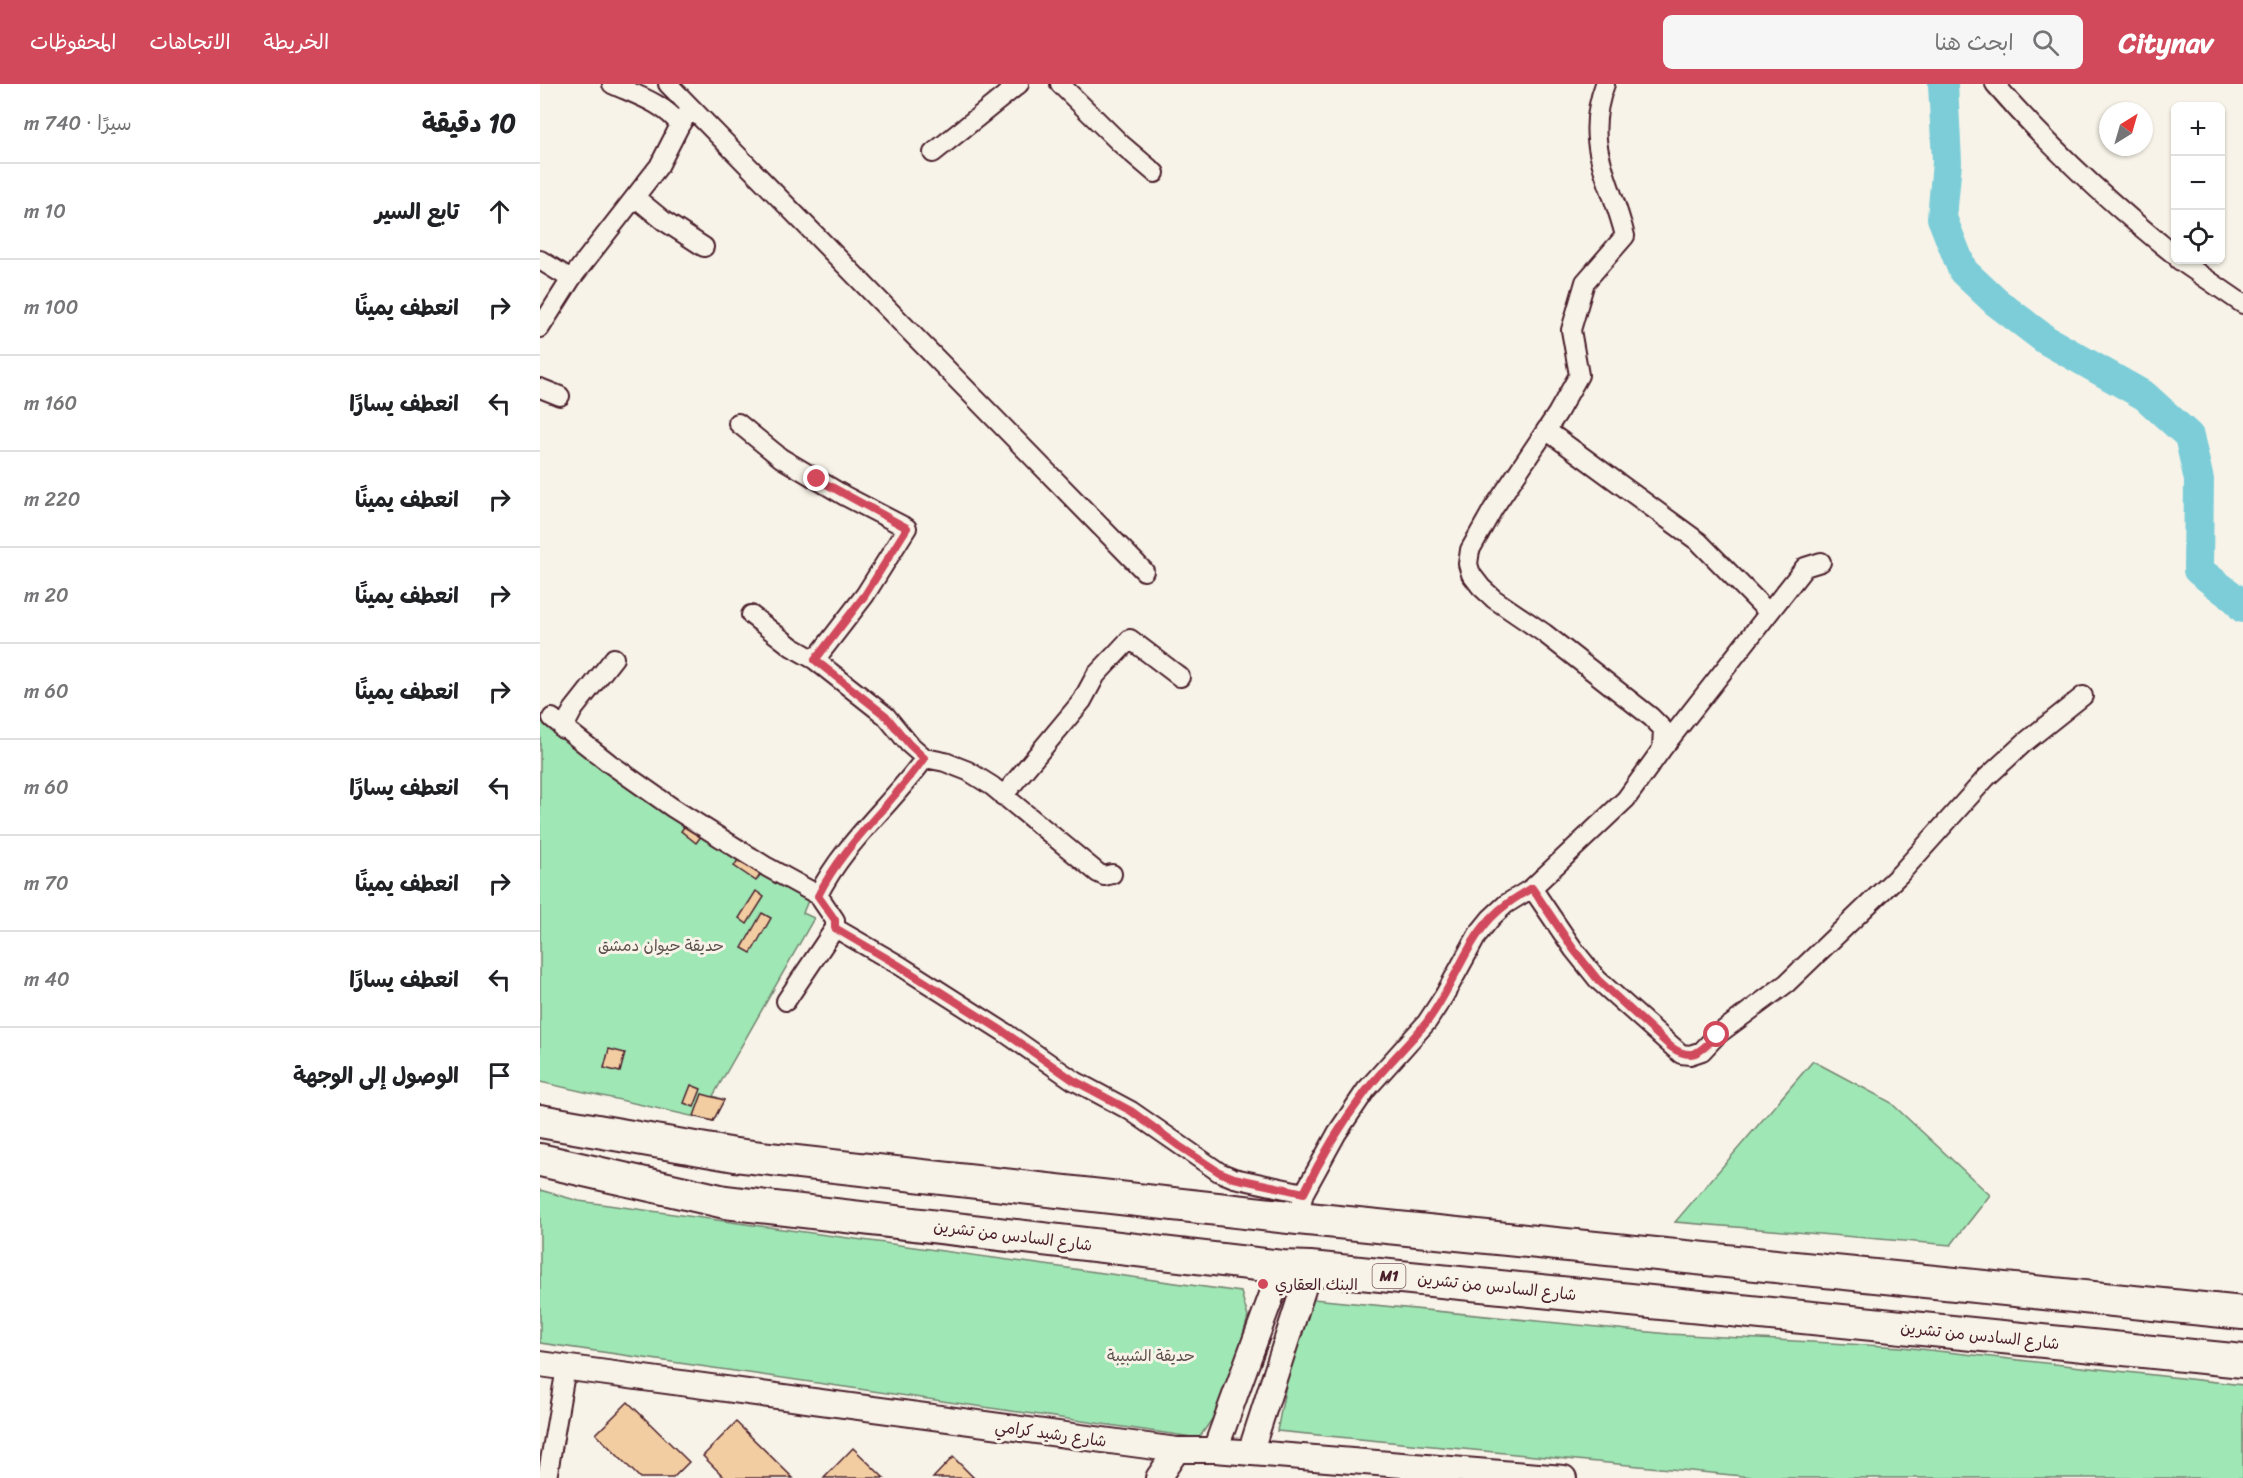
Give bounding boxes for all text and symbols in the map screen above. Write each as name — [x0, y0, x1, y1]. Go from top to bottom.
search box — [1663, 15, 2083, 69]
text: Citynav — [2119, 18, 2213, 67]
text: المحفوظات — [30, 23, 116, 61]
text: الاتجاهات — [149, 23, 231, 61]
text: الخريطة — [264, 23, 329, 61]
text: ابحث هنا — [1934, 23, 2014, 62]
icon: search — [2029, 26, 2062, 59]
text: 10 دقيقة — [422, 100, 516, 146]
north arrow — [2099, 102, 2153, 156]
map controls — [2171, 102, 2225, 264]
button: + — [2171, 102, 2225, 156]
text: سيرًا · 740 m — [24, 106, 132, 141]
button: − — [2171, 156, 2225, 210]
text: تابع السير — [375, 192, 459, 231]
text: 10 m — [24, 194, 66, 229]
icon: ahead — [483, 195, 516, 228]
button: locate — [2171, 210, 2225, 264]
text: انعطف يمينًا — [355, 288, 459, 327]
text: 100 m — [24, 290, 78, 325]
icon: right — [483, 291, 516, 324]
text: انعطف يسارًا — [349, 384, 459, 423]
text: 160 m — [24, 386, 77, 421]
icon: left — [483, 387, 516, 420]
route end — [803, 465, 829, 491]
text: انعطف يمينًا — [355, 480, 459, 519]
text: 220 m — [24, 482, 80, 517]
icon: right — [483, 483, 516, 516]
text: انعطف يمينًا — [355, 576, 459, 615]
text: 20 m — [24, 578, 69, 613]
icon: right — [483, 579, 516, 612]
text: انعطف يمينًا — [355, 672, 459, 711]
text: 60 m — [24, 674, 69, 709]
icon: right — [483, 675, 516, 708]
text: انعطف يسارًا — [349, 768, 459, 807]
text: 60 m — [24, 770, 69, 805]
icon: left — [483, 771, 516, 804]
text: انعطف يمينًا — [355, 864, 459, 903]
text: 70 m — [24, 866, 69, 901]
icon: right — [483, 867, 516, 900]
park label: حديقة حيوان دمشق — [598, 931, 724, 960]
text: انعطف يسارًا — [349, 960, 459, 999]
text: 40 m — [24, 962, 70, 997]
icon: left — [483, 963, 516, 996]
route start — [1703, 1021, 1729, 1047]
text: الوصول إلى الوجهة — [293, 1056, 459, 1095]
icon: arrive — [483, 1059, 516, 1092]
street label: شارع السادس من تشرين — [932, 1211, 1094, 1260]
road number: M1 — [1372, 1264, 1406, 1288]
street label: شارع السادس من تشرين — [1416, 1264, 1578, 1309]
place label: البنك العقاري — [1275, 1270, 1358, 1299]
marker: البنك العقاري — [1256, 1277, 1270, 1291]
street label: شارع السادس من تشرين — [1899, 1313, 2061, 1358]
park label: حديقة الشبيبة — [1107, 1341, 1195, 1370]
street label: شارع رشيد كرامي — [993, 1411, 1109, 1456]

